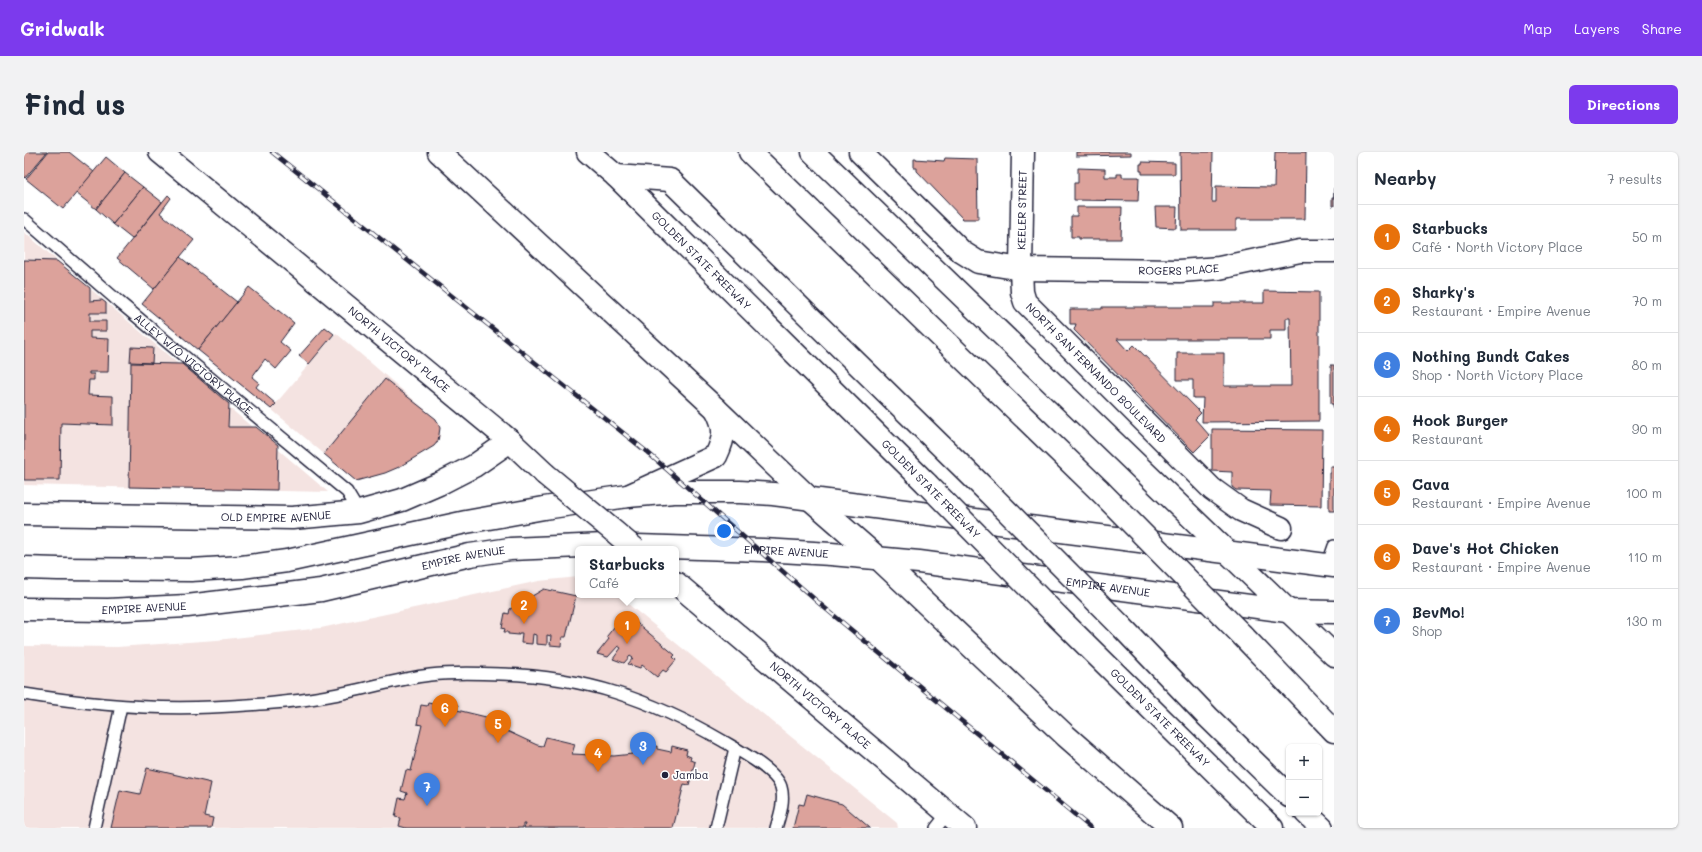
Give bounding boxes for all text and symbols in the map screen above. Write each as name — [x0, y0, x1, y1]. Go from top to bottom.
text: Gridwalk — [20, 16, 105, 41]
text: Map — [1523, 19, 1552, 38]
text: Layers — [1574, 19, 1620, 38]
text: Share — [1642, 19, 1682, 38]
button: Directions — [1569, 85, 1678, 124]
text: Find us — [24, 86, 125, 122]
text: Nearby — [1374, 167, 1436, 189]
street label: KEELER STREET — [1013, 170, 1030, 250]
text: 7 results — [1607, 170, 1662, 187]
street label: GOLDEN STATE FREEWAY — [649, 208, 755, 313]
text: Starbucks — [1412, 218, 1488, 238]
text: 1 — [1384, 228, 1390, 245]
text: 50 m — [1632, 228, 1662, 245]
text: Café · North Victory Place — [1412, 238, 1583, 255]
street label: ROGERS PLACE — [1138, 260, 1219, 278]
text: Sharky's — [1412, 282, 1475, 302]
text: 2 — [1383, 292, 1391, 309]
text: 70 m — [1632, 292, 1662, 309]
street label: NORTH SAN FERNANDO BOULEVARD — [1023, 299, 1170, 446]
text: Restaurant · Empire Avenue — [1412, 302, 1591, 319]
street label: NORTH VICTORY PLACE — [345, 303, 453, 395]
street label: ALLEY W/O VICTORY PLACE — [131, 310, 256, 417]
text: Nothing Bundt Cakes — [1412, 346, 1570, 366]
text: 3 — [1383, 356, 1391, 373]
text: 80 m — [1632, 356, 1662, 373]
text: Shop · North Victory Place — [1412, 366, 1583, 383]
text: Hook Burger — [1412, 410, 1508, 430]
text: 4 — [1383, 420, 1391, 437]
text: 90 m — [1632, 420, 1662, 437]
text: Restaurant — [1412, 430, 1483, 447]
street label: GOLDEN STATE FREEWAY — [879, 436, 984, 541]
text: Cava — [1412, 474, 1450, 494]
text: 5 — [1383, 484, 1391, 501]
text: 100 m — [1626, 484, 1662, 501]
text: Restaurant · Empire Avenue — [1412, 494, 1591, 511]
street label: OLD EMPIRE AVENUE — [221, 507, 332, 525]
your location — [714, 521, 734, 541]
text: Dave's Hot Chicken — [1412, 538, 1559, 558]
street label: EMPIRE AVENUE — [744, 541, 829, 561]
street label: EMPIRE AVENUE — [420, 542, 506, 573]
popup — [575, 546, 679, 598]
text: 6 — [1383, 548, 1391, 565]
text: 110 m — [1628, 548, 1662, 565]
text: Starbucks — [589, 554, 665, 574]
text: Restaurant · Empire Avenue — [1412, 558, 1591, 575]
text: Café — [589, 574, 619, 591]
street label: EMPIRE AVENUE — [1065, 574, 1151, 600]
pin: 2 — [511, 591, 537, 624]
street label: EMPIRE AVENUE — [102, 598, 187, 617]
text: BevMo! — [1412, 602, 1465, 622]
pin: 1 — [614, 611, 640, 644]
text: 7 — [1383, 612, 1391, 629]
text: 130 m — [1626, 612, 1662, 629]
text: Shop — [1412, 622, 1442, 639]
street label: NORTH VICTORY PLACE — [767, 658, 874, 752]
street label: GOLDEN STATE FREEWAY — [1107, 665, 1214, 770]
pin: 6 — [432, 694, 458, 727]
pin: 5 — [485, 710, 511, 743]
pin: 3 — [630, 732, 656, 765]
pin: 4 — [585, 739, 611, 772]
map controls — [1286, 744, 1322, 816]
button: + — [1286, 744, 1322, 780]
place label: Jamba — [673, 767, 709, 782]
marker: Jamba — [660, 770, 670, 780]
pin: 7 — [414, 773, 440, 806]
button: − — [1286, 780, 1322, 816]

